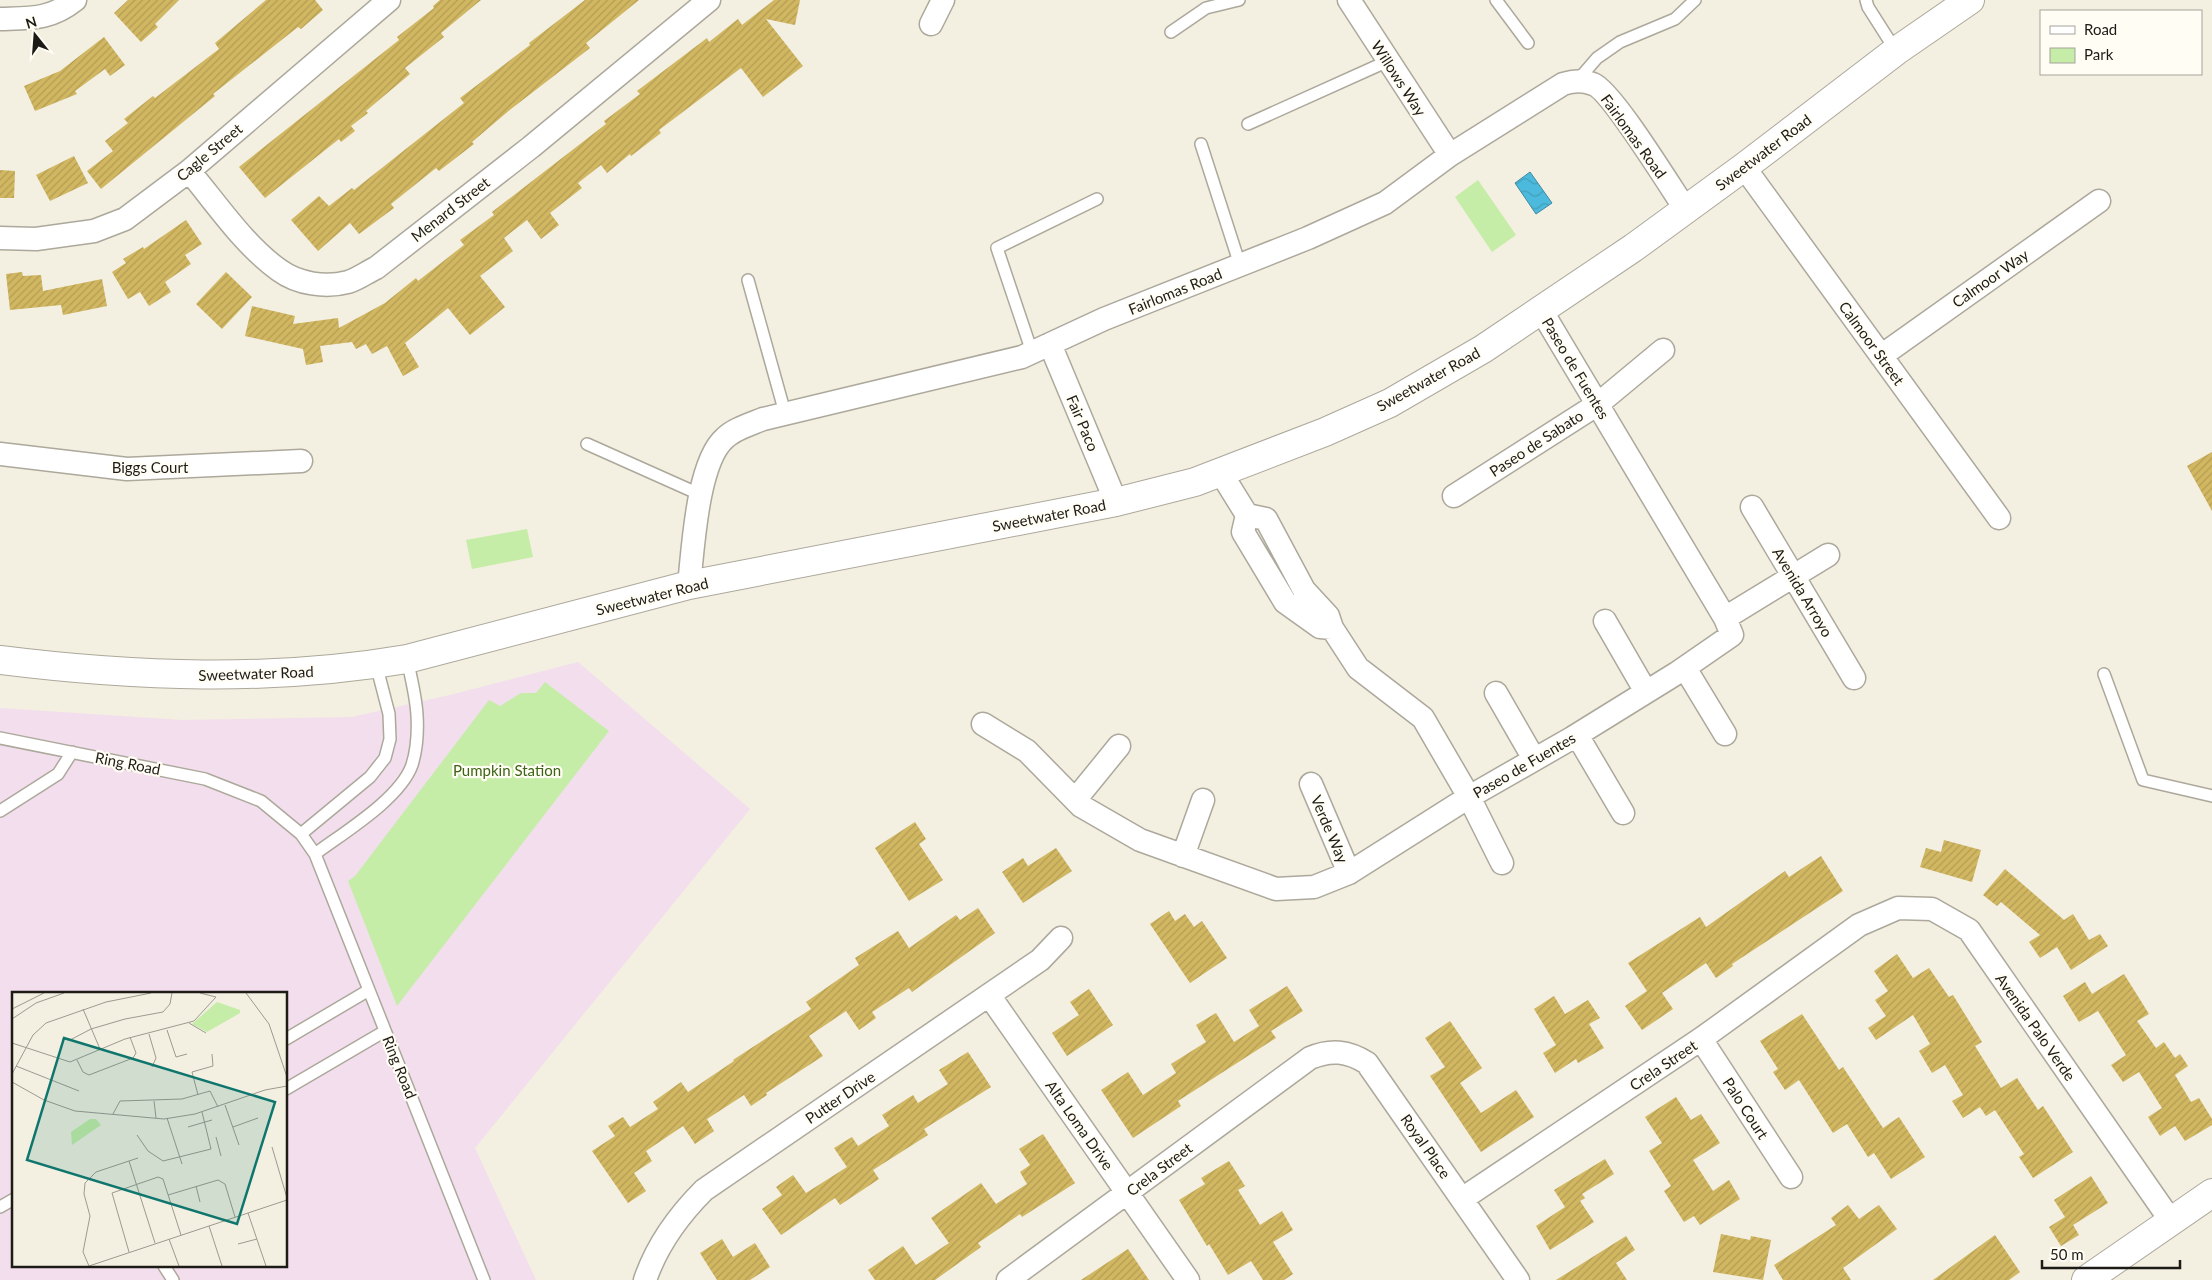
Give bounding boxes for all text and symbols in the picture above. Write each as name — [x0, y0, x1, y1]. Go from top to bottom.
north arrow — [10, 10, 60, 60]
legend — [2040, 10, 2202, 75]
text: N — [23, 12, 39, 32]
text: Road — [2084, 20, 2117, 38]
street label: Willows Way — [1368, 37, 1430, 119]
text: Park — [2084, 45, 2114, 63]
street label: Fairlomas Road — [1598, 91, 1670, 181]
street label: Sweetwater Road — [1712, 110, 1814, 194]
street label: Cagle Street — [173, 119, 246, 185]
street label: Menard Street — [407, 172, 493, 245]
street label: Calmoor Way — [1948, 245, 2032, 311]
street label: Fairlomas Road — [1126, 264, 1224, 318]
street label: Calmoor Street — [1836, 298, 1909, 389]
street label: Paseo de Fuentes — [1539, 314, 1613, 422]
street label: Sweetwater Road — [1373, 343, 1483, 415]
street label: Fair Paco — [1063, 392, 1103, 454]
street label: Paseo de Sabato — [1486, 406, 1586, 480]
street label: Biggs Court — [112, 458, 189, 476]
street label: Sweetwater Road — [991, 495, 1107, 535]
street label: Avenida Arroyo — [1769, 544, 1837, 640]
street label: Sweetwater Road — [594, 573, 710, 619]
street label: Sweetwater Road — [198, 662, 314, 684]
street label: Paseo de Fuentes — [1470, 728, 1578, 802]
street label: Ring Road — [94, 748, 162, 778]
park label: Pumpkin Station — [453, 761, 561, 779]
street label: Verde Way — [1308, 792, 1352, 866]
street label: Avenida Palo Verde — [1992, 970, 2080, 1084]
inset map — [12, 992, 288, 1268]
street label: Ring Road — [379, 1033, 421, 1101]
street label: Crela Street — [1626, 1036, 1701, 1094]
street label: Putter Drive — [802, 1067, 878, 1127]
street label: Palo Court — [1719, 1074, 1773, 1143]
street label: Alta Loma Drive — [1042, 1077, 1118, 1173]
street label: Royal Place — [1397, 1110, 1455, 1182]
street label: Crela Street — [1123, 1138, 1196, 1199]
scale bar — [2042, 1238, 2180, 1270]
text: 50 m — [2050, 1245, 2084, 1263]

